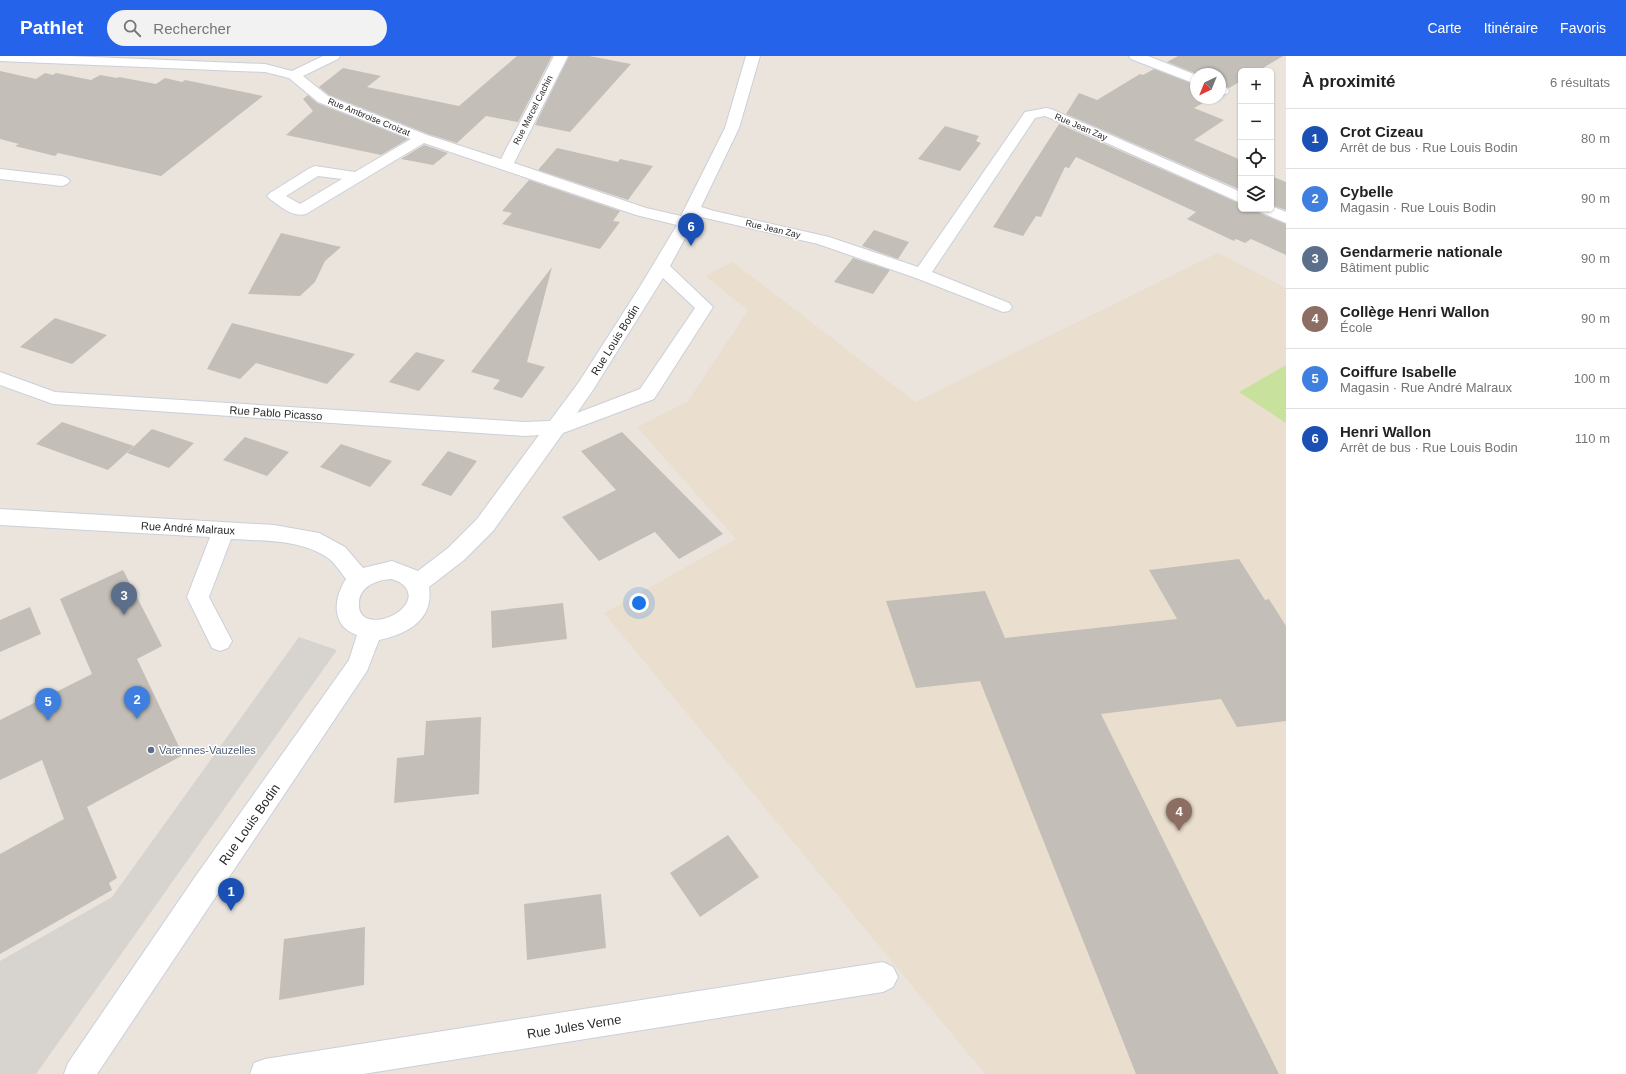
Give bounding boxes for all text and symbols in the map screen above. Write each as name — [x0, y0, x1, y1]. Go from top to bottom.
search box — [107, 10, 387, 46]
text: Pathlet — [20, 17, 83, 38]
icon: search — [121, 17, 143, 39]
text: Rechercher — [153, 20, 231, 37]
text: Carte — [1427, 20, 1462, 36]
text: Itinéraire — [1484, 20, 1538, 36]
text: Favoris — [1560, 20, 1606, 36]
north arrow — [1190, 68, 1226, 104]
map controls — [1238, 68, 1274, 212]
button: + — [1238, 68, 1274, 104]
text: À proximité — [1302, 72, 1396, 91]
street label: Rue Marcel Cachin — [511, 74, 555, 146]
text: 6 résultats — [1550, 75, 1610, 90]
street label: Rue Ambroise Croizat — [327, 96, 412, 138]
button: − — [1238, 104, 1274, 140]
street label: Rue Jean Zay — [1053, 111, 1109, 143]
text: Crot Cizeau — [1340, 123, 1423, 140]
text: 1 — [1311, 131, 1319, 146]
text: 80 m — [1581, 131, 1610, 146]
button: locate — [1238, 140, 1274, 176]
text: Arrêt de bus · Rue Louis Bodin — [1340, 140, 1518, 155]
button: layers — [1238, 176, 1274, 212]
text: Cybelle — [1340, 183, 1393, 200]
text: 2 — [1311, 191, 1319, 206]
text: 90 m — [1581, 191, 1610, 206]
text: Magasin · Rue Louis Bodin — [1340, 200, 1496, 215]
pin: 6 — [678, 213, 704, 246]
street label: Rue Jean Zay — [745, 218, 802, 240]
text: Gendarmerie nationale — [1340, 243, 1503, 260]
text: 3 — [1311, 251, 1319, 266]
text: 90 m — [1581, 251, 1610, 266]
text: Bâtiment public — [1340, 260, 1429, 275]
street label: Rue Louis Bodin — [589, 303, 641, 377]
text: Collège Henri Wallon — [1340, 303, 1489, 320]
text: 4 — [1311, 311, 1319, 326]
text: 90 m — [1581, 311, 1610, 326]
text: École — [1340, 320, 1373, 335]
text: Coiffure Isabelle — [1340, 363, 1457, 380]
text: 5 — [1311, 371, 1319, 386]
text: 100 m — [1574, 371, 1610, 386]
text: Magasin · Rue André Malraux — [1340, 380, 1512, 395]
street label: Rue Pablo Picasso — [229, 404, 323, 422]
text: Henri Wallon — [1340, 423, 1431, 440]
text: 6 — [1311, 431, 1319, 446]
text: 110 m — [1575, 431, 1610, 446]
text: Arrêt de bus · Rue Louis Bodin — [1340, 440, 1518, 455]
street label: Rue André Malraux — [141, 520, 236, 536]
pin: 3 — [111, 582, 137, 615]
your location — [629, 593, 649, 613]
pin: 2 — [124, 686, 150, 719]
pin: 5 — [35, 688, 61, 721]
place label: Varennes-Vauzelles — [159, 744, 256, 756]
marker: Varennes-Vauzelles — [146, 745, 156, 755]
street label: Rue Louis Bodin — [216, 781, 283, 868]
pin: 4 — [1166, 798, 1192, 831]
pin: 1 — [218, 878, 244, 911]
street label: Rue Jules Verne — [526, 1012, 622, 1041]

